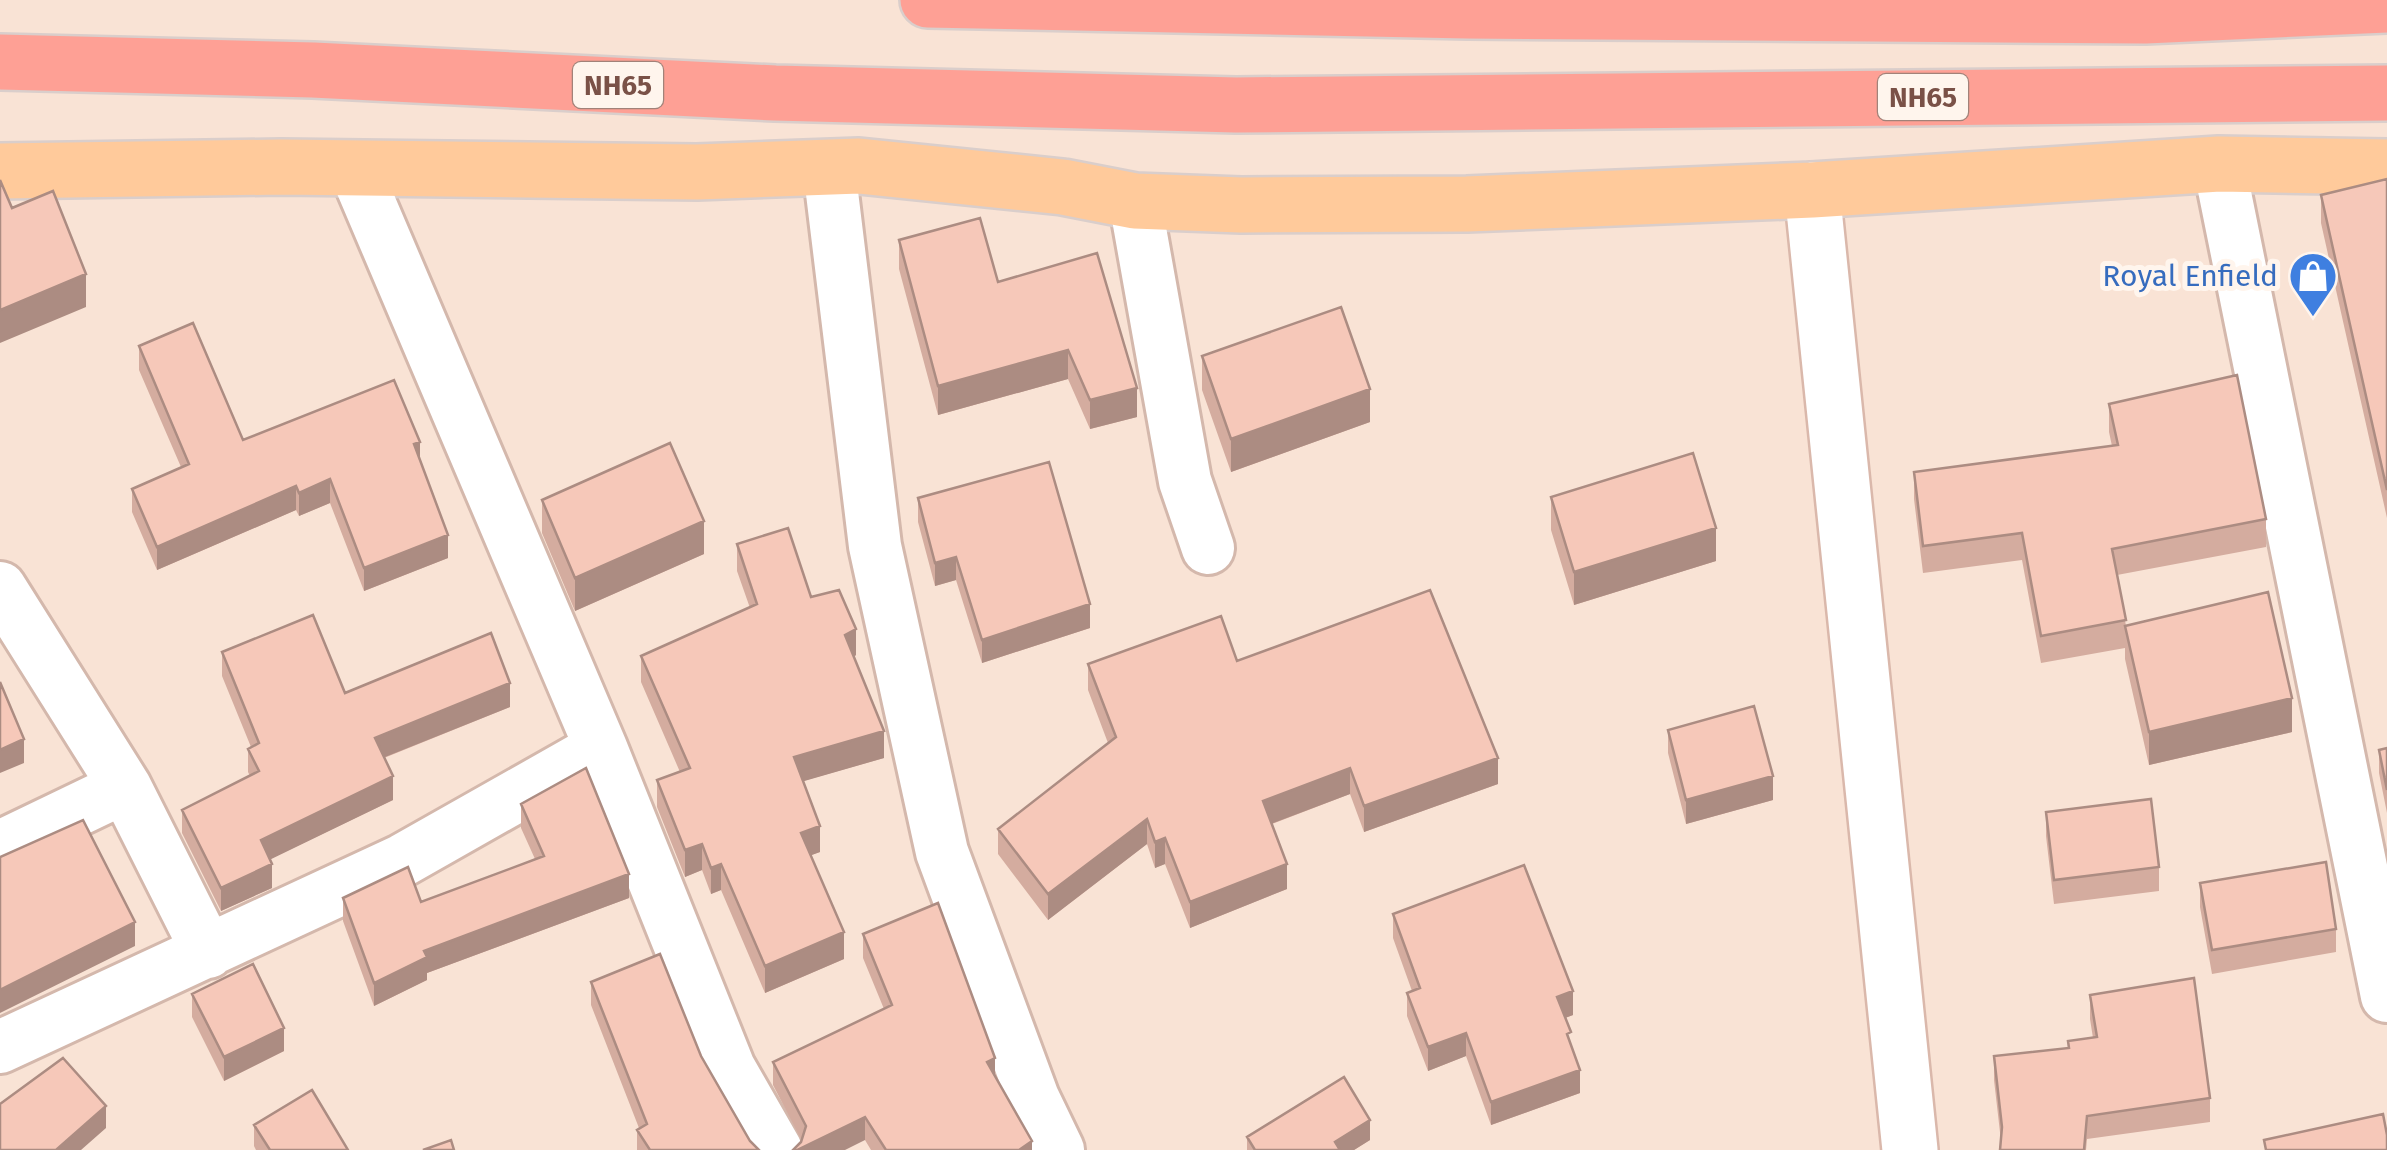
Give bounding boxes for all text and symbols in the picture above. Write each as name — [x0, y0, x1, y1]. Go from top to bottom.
road number: NH65 — [573, 62, 663, 108]
road number: NH65 — [1878, 74, 1968, 120]
shop icon: Royal Enfield — [2287, 250, 2339, 318]
place label: Royal Enfield — [2102, 258, 2278, 294]

